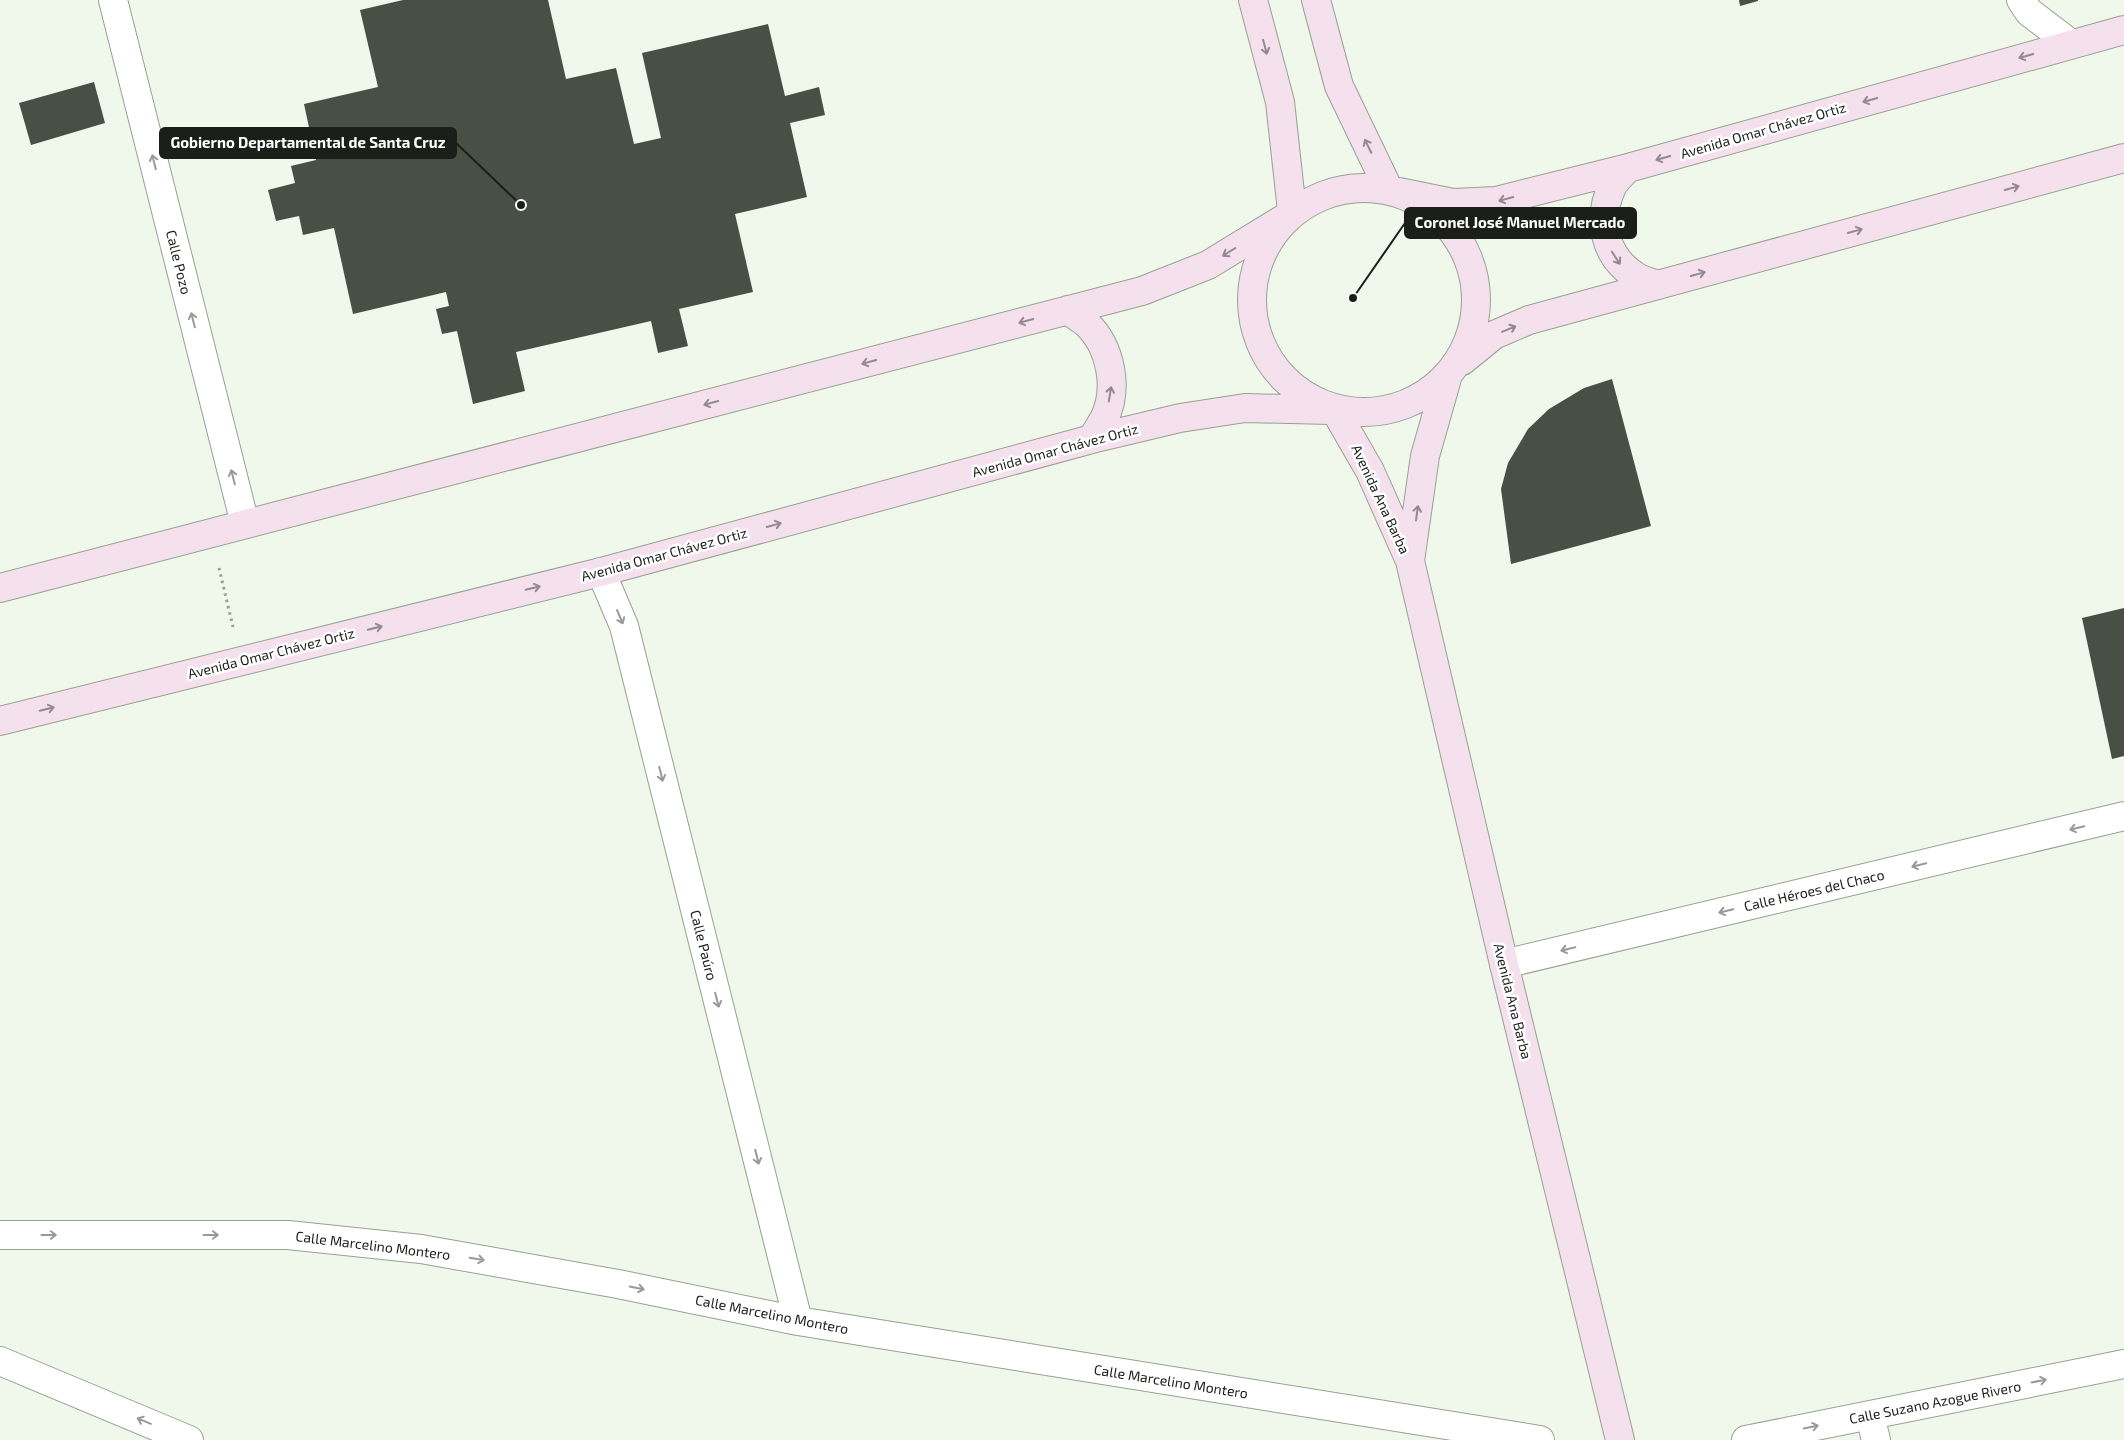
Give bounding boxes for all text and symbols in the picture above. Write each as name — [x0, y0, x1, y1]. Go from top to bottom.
one-way arrow — [1261, 39, 1270, 55]
one-way arrow — [2019, 52, 2035, 62]
one-way arrow — [1862, 96, 1878, 105]
street label: Avenida Omar Chávez Ortiz — [1678, 98, 1848, 162]
callout: Gobierno Departamental de Santa Cruz — [160, 128, 456, 158]
text: Gobierno Departamental de Santa Cruz — [170, 133, 446, 151]
one-way arrow — [1363, 139, 1372, 154]
one-way arrow — [149, 154, 158, 170]
one-way arrow — [1655, 154, 1671, 163]
one-way arrow — [2003, 183, 2019, 193]
one-way arrow — [1498, 195, 1514, 204]
callout: Coronel José Manuel Mercado — [1405, 208, 1636, 238]
text: Coronel José Manuel Mercado — [1415, 213, 1626, 231]
one-way arrow — [1846, 226, 1862, 236]
street label: Calle Pozo — [163, 228, 195, 296]
one-way arrow — [1222, 248, 1236, 258]
one-way arrow — [1611, 251, 1621, 265]
one-way arrow — [1690, 269, 1706, 278]
one-way arrow — [188, 312, 198, 328]
one-way arrow — [1018, 317, 1034, 326]
one-way arrow — [1501, 324, 1516, 333]
one-way arrow — [861, 358, 877, 367]
one-way arrow — [1106, 387, 1116, 403]
one-way arrow — [704, 399, 720, 408]
street label: Avenida Omar Chávez Ortiz — [970, 420, 1140, 480]
street label: Avenida Ana Barba — [1348, 442, 1414, 556]
one-way arrow — [228, 470, 237, 486]
one-way arrow — [1412, 505, 1422, 521]
one-way arrow — [766, 520, 782, 529]
street label: Avenida Omar Chávez Ortiz — [579, 524, 749, 584]
one-way arrow — [524, 583, 540, 592]
one-way arrow — [616, 609, 625, 624]
one-way arrow — [366, 622, 382, 632]
street label: Avenida Omar Chávez Ortiz — [186, 624, 356, 682]
one-way arrow — [39, 704, 55, 713]
one-way arrow — [657, 766, 666, 782]
one-way arrow — [2069, 824, 2085, 833]
one-way arrow — [1911, 861, 1927, 870]
street label: Calle Héroes del Chaco — [1742, 866, 1886, 914]
one-way arrow — [1719, 907, 1735, 916]
street label: Calle Paúro — [687, 908, 721, 982]
street label: Avenida Ana Barba — [1490, 941, 1536, 1061]
one-way arrow — [1561, 945, 1577, 954]
one-way arrow — [713, 991, 723, 1007]
one-way arrow — [753, 1149, 762, 1165]
street label: Calle Marcelino Montero — [295, 1227, 451, 1263]
one-way arrow — [40, 1230, 56, 1240]
one-way arrow — [202, 1230, 219, 1240]
one-way arrow — [469, 1255, 485, 1265]
one-way arrow — [629, 1283, 645, 1293]
street label: Calle Marcelino Montero — [694, 1291, 850, 1337]
street label: Calle Marcelino Montero — [1093, 1360, 1249, 1402]
one-way arrow — [2030, 1376, 2046, 1386]
street label: Calle Suzano Azogue Rivero — [1848, 1377, 2022, 1427]
one-way arrow — [137, 1416, 152, 1426]
one-way arrow — [1802, 1422, 1818, 1432]

